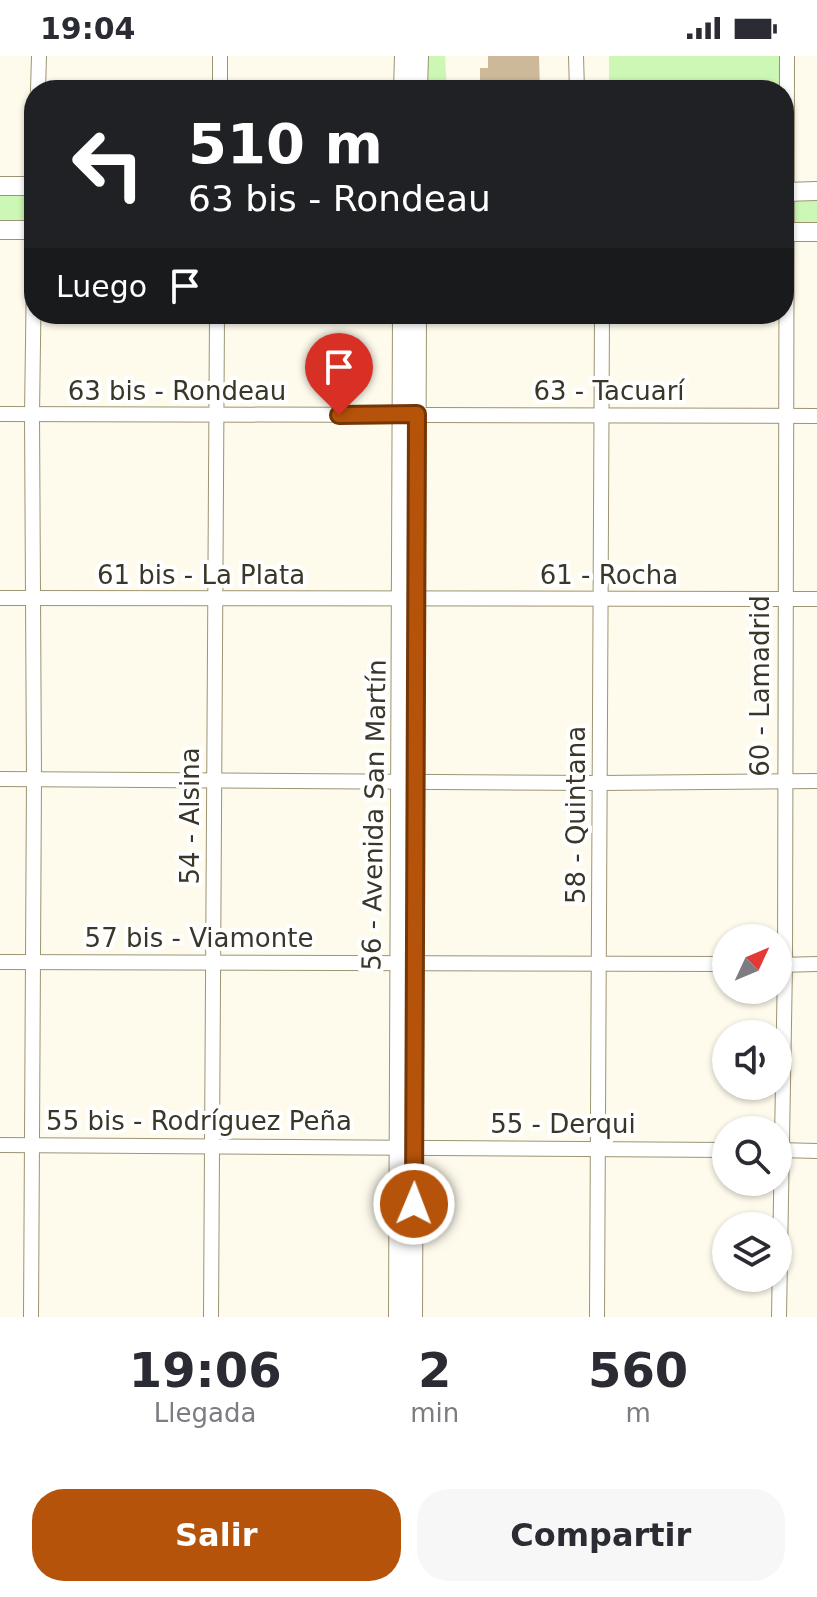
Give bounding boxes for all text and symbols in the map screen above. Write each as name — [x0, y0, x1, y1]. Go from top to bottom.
text: 19:04 — [40, 11, 136, 46]
text: 510 m — [188, 111, 383, 176]
icon: left — [56, 112, 160, 216]
text: 63 bis - Rondeau — [188, 178, 491, 219]
icon: arrive — [163, 264, 207, 308]
text: Luego — [56, 269, 147, 304]
pin — [305, 333, 373, 415]
icon: arrive — [317, 345, 361, 389]
street label: 63 bis - Rondeau — [68, 376, 286, 406]
street label: 63 - Tacuarí — [533, 376, 685, 406]
street label: 61 bis - La Plata — [97, 560, 305, 590]
street label: 61 - Rocha — [540, 560, 678, 590]
street label: 60 - Lamadrid — [745, 595, 775, 777]
street label: 56 - Avenida San Martín — [356, 659, 392, 971]
street label: 58 - Quintana — [561, 726, 591, 904]
street label: 54 - Alsina — [175, 747, 205, 885]
street label: 57 bis - Viamonte — [85, 923, 313, 953]
north arrow — [712, 924, 792, 1004]
map controls — [712, 924, 792, 1292]
button: sound — [712, 1020, 792, 1100]
street label: 55 bis - Rodríguez Peña — [46, 1106, 352, 1136]
street label: 55 - Derqui — [490, 1109, 636, 1139]
button: search — [712, 1116, 792, 1196]
position arrow — [372, 1162, 456, 1246]
button: layers — [712, 1212, 792, 1292]
text: 19:06 — [129, 1342, 282, 1398]
text: 2 — [418, 1342, 451, 1398]
text: 560 — [588, 1342, 688, 1398]
text: Llegada — [154, 1398, 256, 1428]
text: min — [410, 1398, 459, 1428]
text: m — [625, 1398, 651, 1428]
button: Salir — [32, 1489, 401, 1581]
button: Compartir — [417, 1489, 785, 1581]

